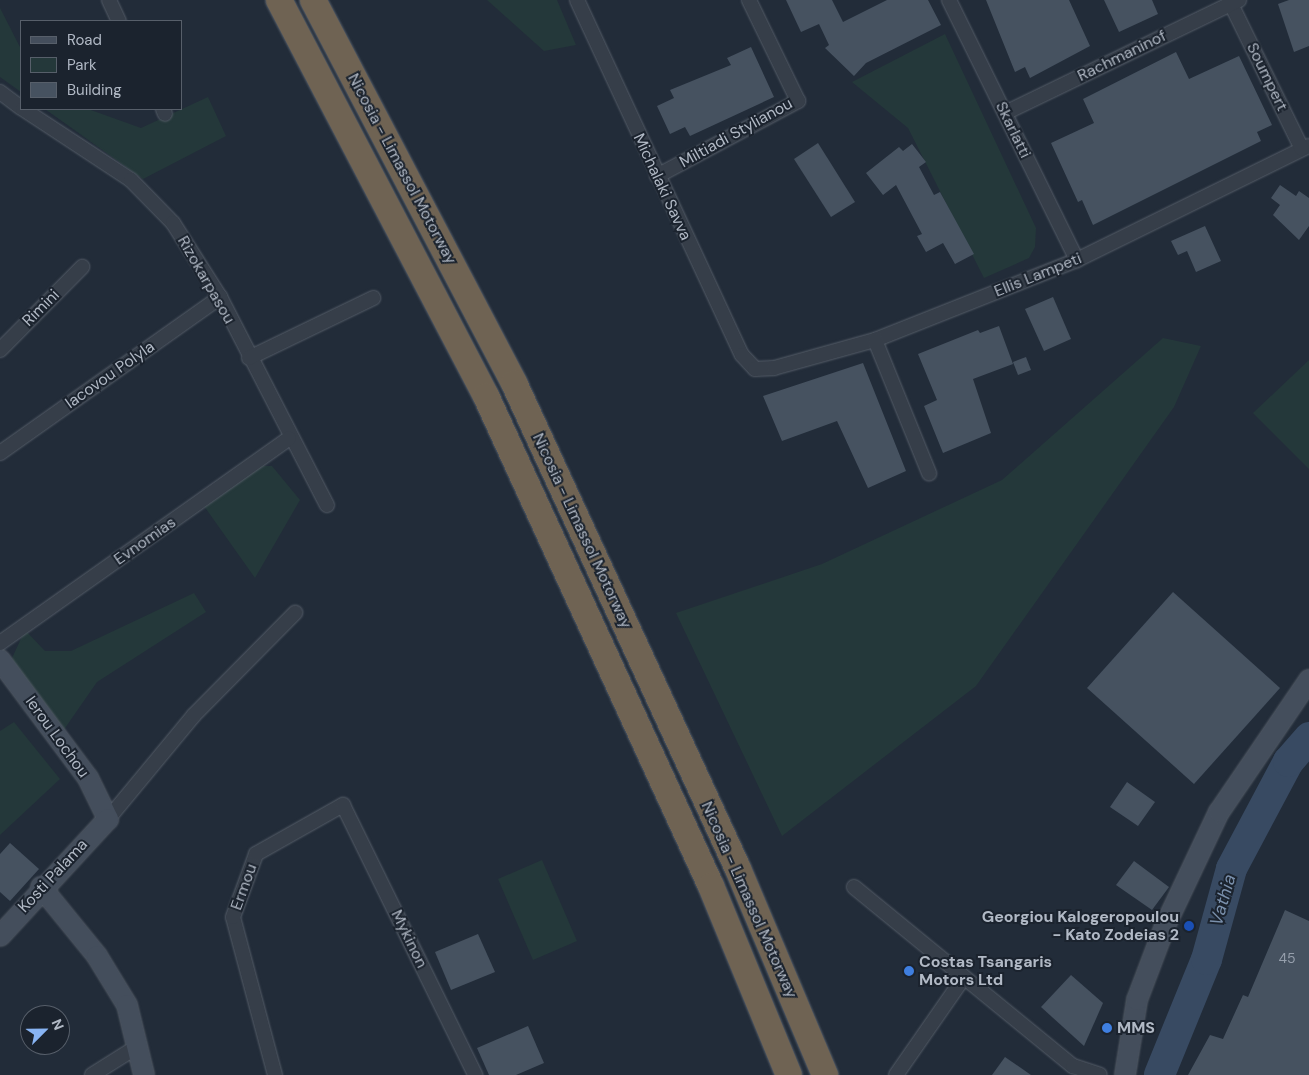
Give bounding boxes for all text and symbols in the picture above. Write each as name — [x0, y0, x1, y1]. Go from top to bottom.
legend — [20, 20, 182, 110]
street label: Rachmaninof — [1074, 26, 1170, 86]
text: Road — [67, 30, 102, 50]
street label: Soumpert — [1242, 40, 1292, 114]
text: Park — [67, 55, 97, 75]
street label: Nicosia - Limassol Motorway — [343, 70, 461, 268]
text: Building — [67, 80, 122, 100]
street label: Miltiadi Stylianou — [676, 94, 796, 172]
street label: Skarlatti — [991, 99, 1035, 161]
street label: Michalaki Savva — [629, 131, 695, 243]
street label: Rizokarpasou — [173, 233, 239, 327]
street label: Ellis Lampeti — [991, 249, 1085, 301]
street label: Rimini — [18, 285, 64, 331]
street label: Iacovou Polyla — [62, 337, 158, 413]
street label: Nicosia - Limassol Motorway — [528, 430, 636, 632]
street label: Evnomias — [110, 513, 180, 569]
street label: Ierou Lochou — [21, 693, 93, 781]
street label: Nicosia - Limassol Motorway — [697, 799, 801, 1001]
street label: Kosti Palama — [14, 835, 92, 917]
street label: Ermou — [227, 861, 261, 913]
water label: Vathia — [1205, 872, 1241, 928]
street label: Mykinon — [387, 907, 431, 971]
place label: Georgiou Kalogeropoulou - Kato Zodeias 2 — [982, 907, 1179, 945]
marker: Georgiou Kalogeropoulou - Kato Zodeias 2 — [1183, 920, 1195, 932]
house number: 45 — [1278, 950, 1296, 966]
place label: Costas Tsangaris Motors Ltd — [919, 952, 1052, 990]
marker: Costas Tsangaris Motors Ltd — [903, 965, 915, 977]
north arrow — [20, 1005, 70, 1055]
text: N — [48, 1016, 68, 1033]
place label: MMS — [1117, 1018, 1155, 1038]
marker: MMS — [1101, 1022, 1113, 1034]

